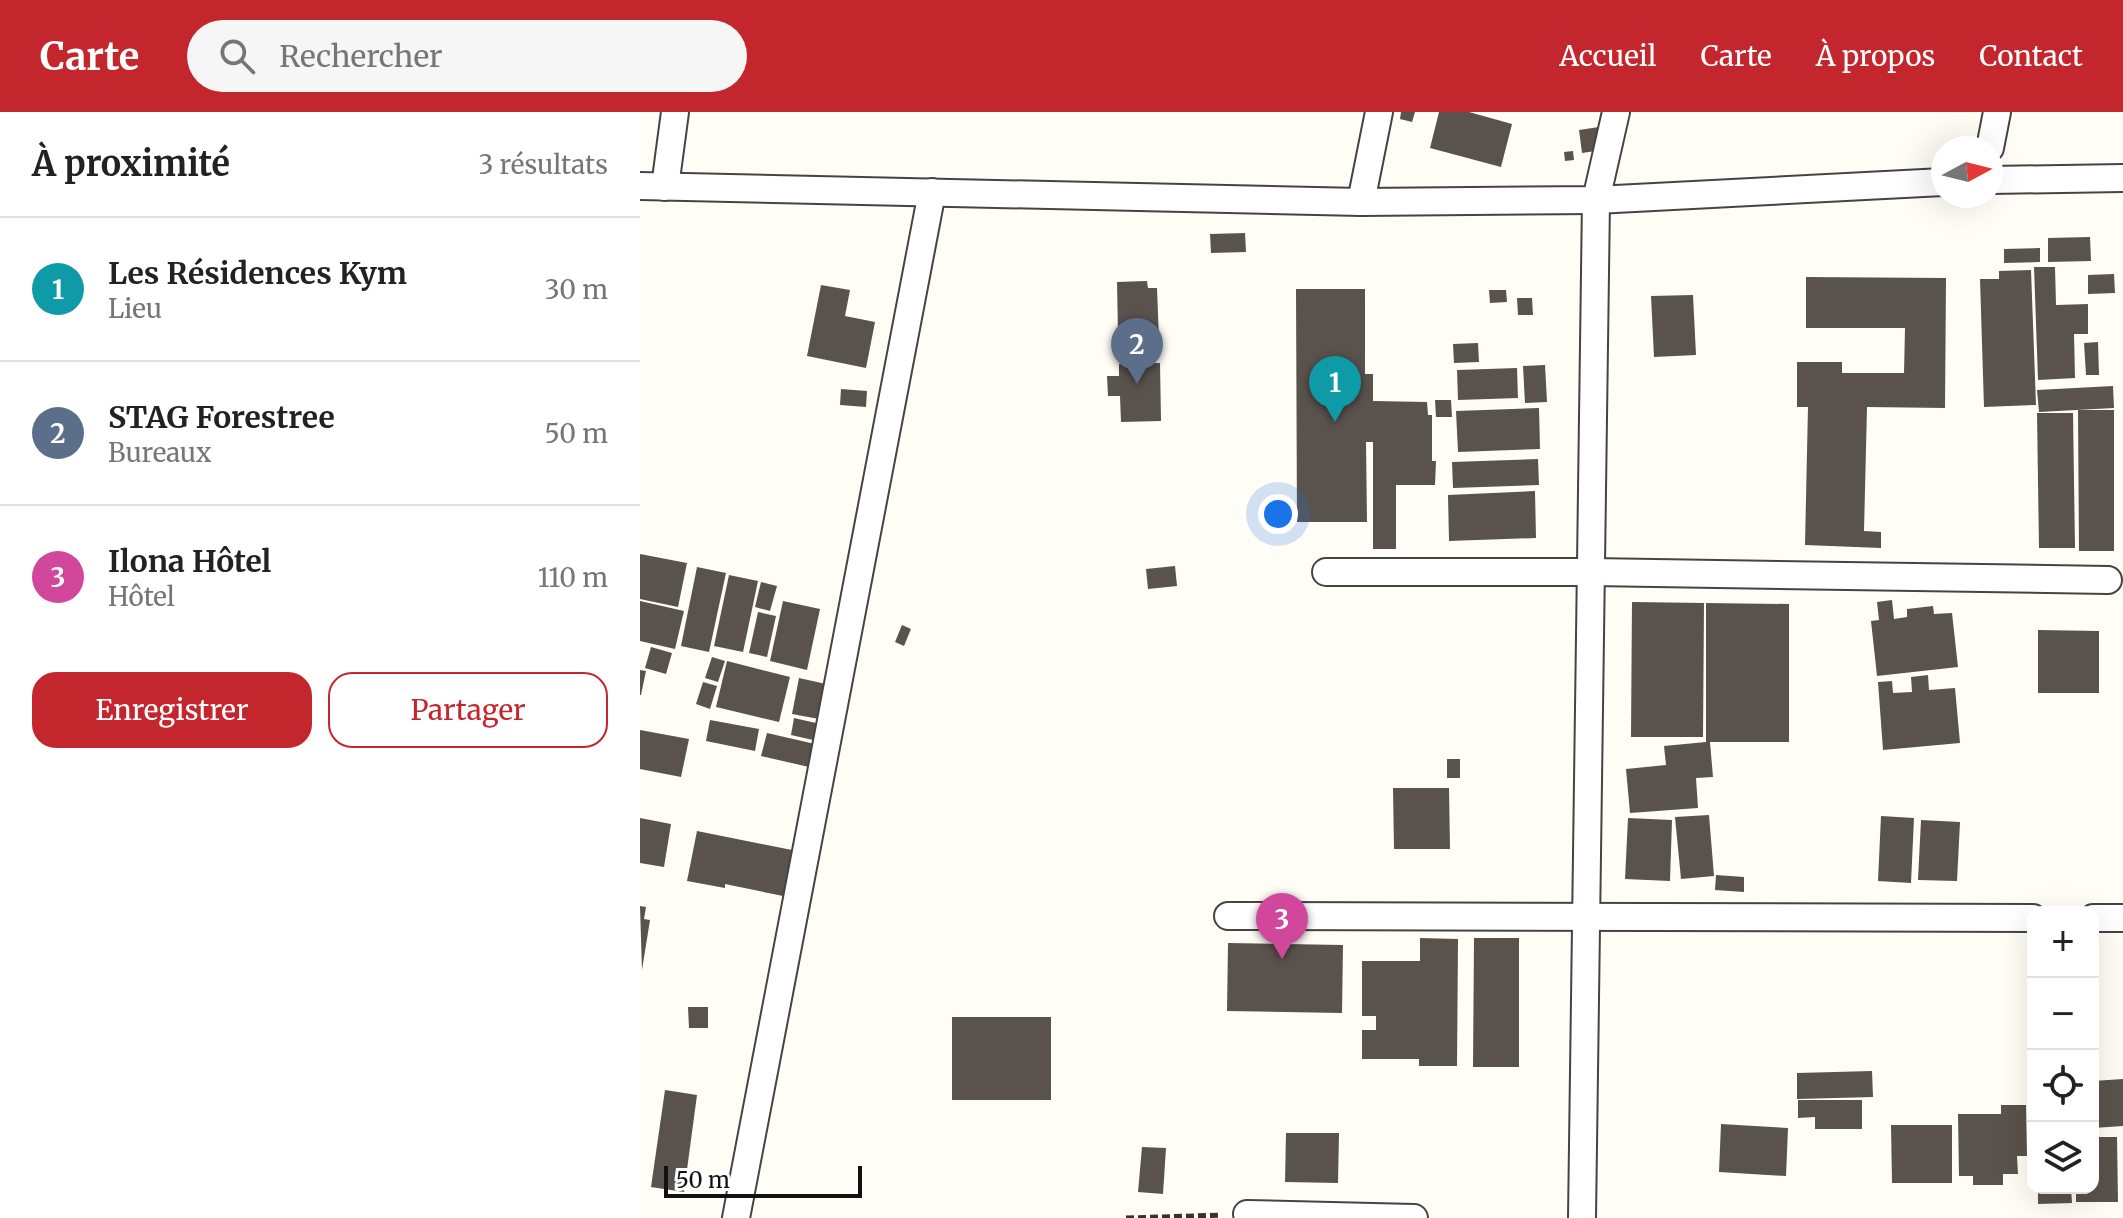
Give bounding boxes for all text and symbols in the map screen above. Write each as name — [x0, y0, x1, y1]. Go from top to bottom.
search box — [187, 20, 747, 92]
text: Carte — [40, 33, 139, 80]
icon: search — [215, 34, 259, 78]
text: Rechercher — [279, 37, 443, 75]
text: Accueil — [1559, 38, 1657, 74]
text: Carte — [1701, 38, 1772, 74]
text: À propos — [1816, 38, 1935, 74]
text: Contact — [1979, 38, 2083, 74]
north arrow — [1931, 136, 2003, 208]
text: À proximité — [32, 143, 230, 185]
text: 3 résultats — [478, 148, 608, 181]
text: Les Résidences Kym — [108, 254, 407, 292]
text: 1 — [52, 273, 64, 306]
text: 30 m — [545, 273, 608, 306]
text: Lieu — [108, 292, 162, 325]
pin: 2 — [1111, 318, 1163, 384]
pin: 1 — [1309, 356, 1361, 422]
text: STAG Forestree — [108, 398, 335, 436]
text: 2 — [50, 417, 66, 450]
text: 50 m — [544, 417, 608, 450]
text: Bureaux — [108, 436, 211, 469]
your location — [1258, 494, 1298, 534]
text: Ilona Hôtel — [108, 542, 271, 580]
text: 3 — [51, 561, 65, 594]
text: 110 m — [538, 561, 608, 594]
text: Hôtel — [108, 580, 175, 613]
button: Enregistrer — [32, 672, 312, 748]
button: Partager — [328, 672, 608, 748]
pin: 3 — [1256, 893, 1308, 959]
map controls — [2027, 906, 2099, 1194]
button: + — [2027, 906, 2099, 978]
button: − — [2027, 978, 2099, 1050]
button: locate — [2027, 1050, 2099, 1122]
button: layers — [2027, 1122, 2099, 1194]
scale bar — [664, 1162, 862, 1198]
text: 50 m — [676, 1166, 730, 1194]

